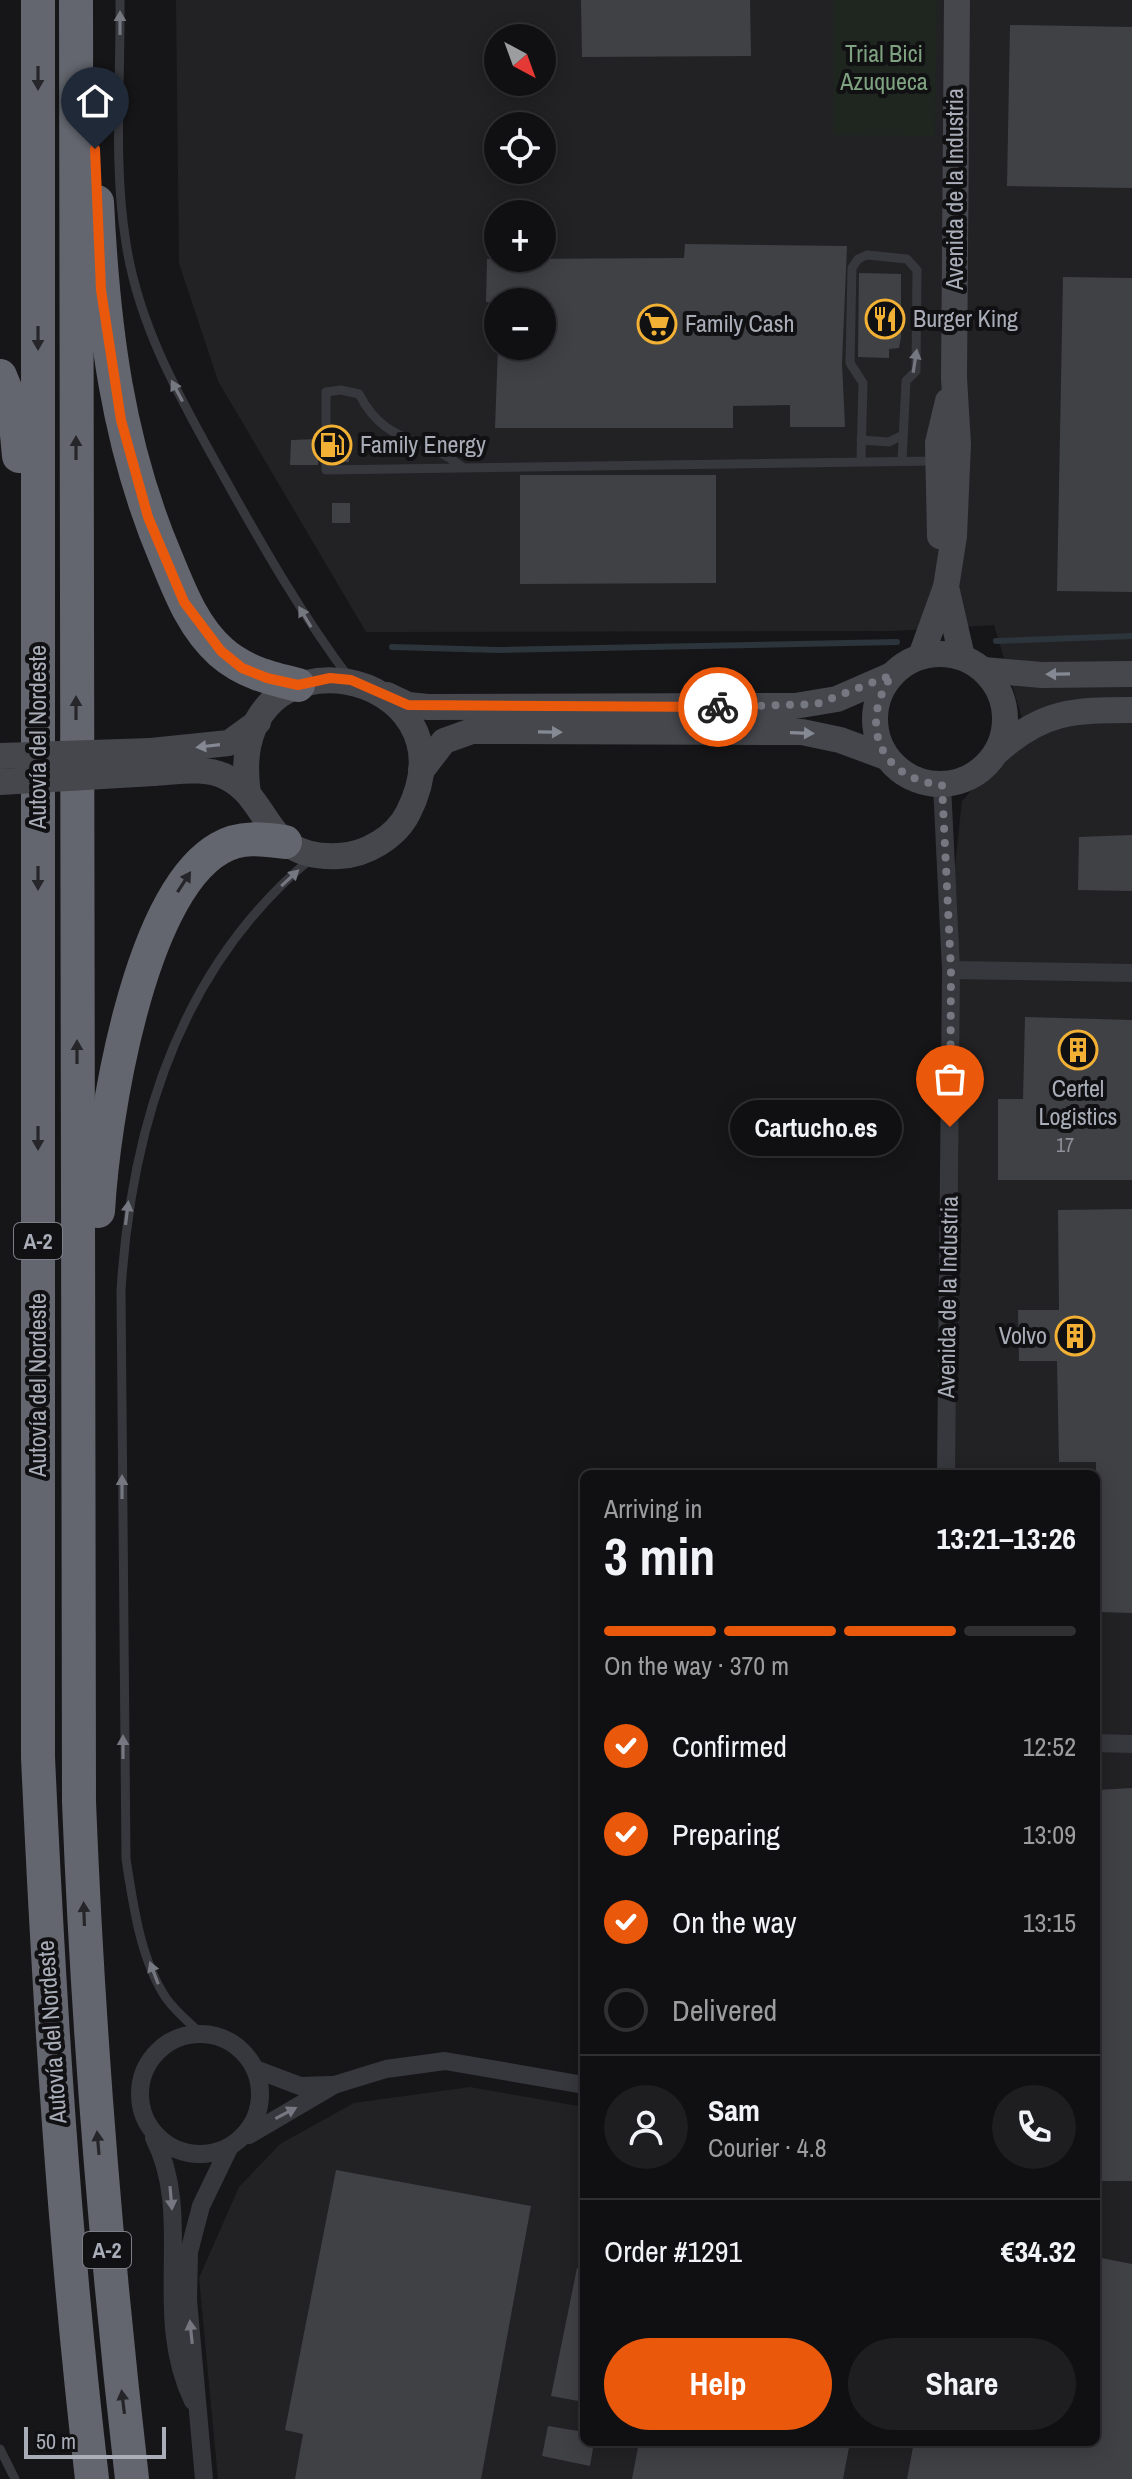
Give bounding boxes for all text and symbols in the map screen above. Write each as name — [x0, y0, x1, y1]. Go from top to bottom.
one-way arrow — [114, 10, 126, 35]
north arrow — [484, 24, 556, 96]
map controls — [484, 24, 556, 360]
park label: Trial Bici Azuqueca — [839, 37, 928, 97]
one-way arrow — [32, 66, 44, 91]
pin — [61, 67, 129, 149]
icon: home — [73, 79, 117, 123]
street label: Avenida de la Industria — [938, 88, 970, 291]
button: locate — [484, 112, 556, 184]
button: + — [484, 200, 556, 272]
button: − — [484, 288, 556, 360]
restaurant icon: Burger King — [864, 298, 906, 340]
place label: Burger King — [913, 302, 1018, 334]
supermarket icon: Family Cash — [636, 303, 678, 345]
place label: Family Cash — [685, 307, 795, 339]
one-way arrow — [32, 326, 44, 351]
one-way arrow — [909, 348, 922, 373]
one-way arrow — [170, 379, 184, 402]
fuel station icon: Family Energy — [311, 424, 353, 466]
place label: Family Energy — [360, 428, 486, 460]
one-way arrow — [70, 435, 82, 460]
one-way arrow — [299, 606, 313, 628]
street label: Autovía del Nordeste — [21, 645, 53, 830]
courier — [678, 667, 758, 747]
one-way arrow — [1045, 668, 1070, 681]
icon: bike — [696, 685, 740, 729]
one-way arrow — [70, 695, 83, 720]
one-way arrow — [538, 725, 563, 738]
one-way arrow — [790, 726, 815, 739]
one-way arrow — [195, 740, 220, 753]
one-way arrow — [32, 866, 44, 891]
one-way arrow — [280, 869, 299, 887]
one-way arrow — [177, 872, 192, 893]
building icon: Certel Logistics — [1057, 1029, 1099, 1071]
one-way arrow — [71, 1039, 84, 1064]
pin — [916, 1045, 984, 1127]
icon: bag — [928, 1057, 972, 1101]
place label: Certel Logistics — [1039, 1072, 1117, 1132]
callout: Cartucho.es — [730, 1099, 902, 1155]
text: Cartucho.es — [754, 1110, 878, 1145]
one-way arrow — [32, 1126, 44, 1151]
house number: 17 — [1056, 1131, 1074, 1158]
street label: Avenida de la Industria — [929, 1196, 965, 1399]
one-way arrow — [121, 1200, 134, 1225]
road number: A-2 — [14, 1223, 62, 1259]
street label: Autovía del Nordeste — [21, 1293, 53, 1478]
building icon: Volvo — [1054, 1315, 1096, 1357]
place label: Volvo — [999, 1319, 1047, 1351]
one-way arrow — [116, 1474, 128, 1499]
text: Arriving in — [604, 1491, 702, 1526]
text: 13:21–13:26 — [937, 1518, 1076, 1558]
text: 3 min — [604, 1521, 715, 1591]
text: On the way · 370 m — [604, 1648, 789, 1683]
icon: check — [604, 1724, 648, 1768]
text: Confirmed — [672, 1726, 787, 1766]
text: 12:52 — [1023, 1729, 1076, 1764]
one-way arrow — [117, 1734, 129, 1759]
icon: check — [604, 1812, 648, 1856]
text: Preparing — [672, 1814, 780, 1854]
text: 13:09 — [1023, 1817, 1076, 1852]
icon: check — [604, 1900, 648, 1944]
one-way arrow — [77, 1901, 90, 1926]
text: On the way — [672, 1902, 796, 1942]
text: 13:15 — [1023, 1905, 1076, 1940]
street label: Autovía del Nordeste — [29, 1939, 73, 2126]
one-way arrow — [147, 1961, 160, 1985]
text: Delivered — [672, 1990, 777, 2030]
button: person — [604, 2085, 688, 2169]
button: phone — [992, 2085, 1076, 2169]
text: Sam — [708, 2090, 760, 2130]
one-way arrow — [274, 2106, 297, 2119]
one-way arrow — [91, 2130, 104, 2155]
text: Courier · 4.8 — [708, 2130, 827, 2165]
one-way arrow — [165, 2186, 178, 2211]
text: Order #1291 — [604, 2231, 742, 2271]
text: €34.32 — [1001, 2231, 1076, 2271]
road number: A-2 — [83, 2232, 131, 2268]
one-way arrow — [185, 2319, 198, 2344]
button: Help — [604, 2338, 832, 2430]
button: Share — [848, 2338, 1076, 2430]
one-way arrow — [116, 2389, 129, 2414]
scale bar — [24, 2423, 166, 2459]
text: 50 m — [36, 2426, 76, 2456]

